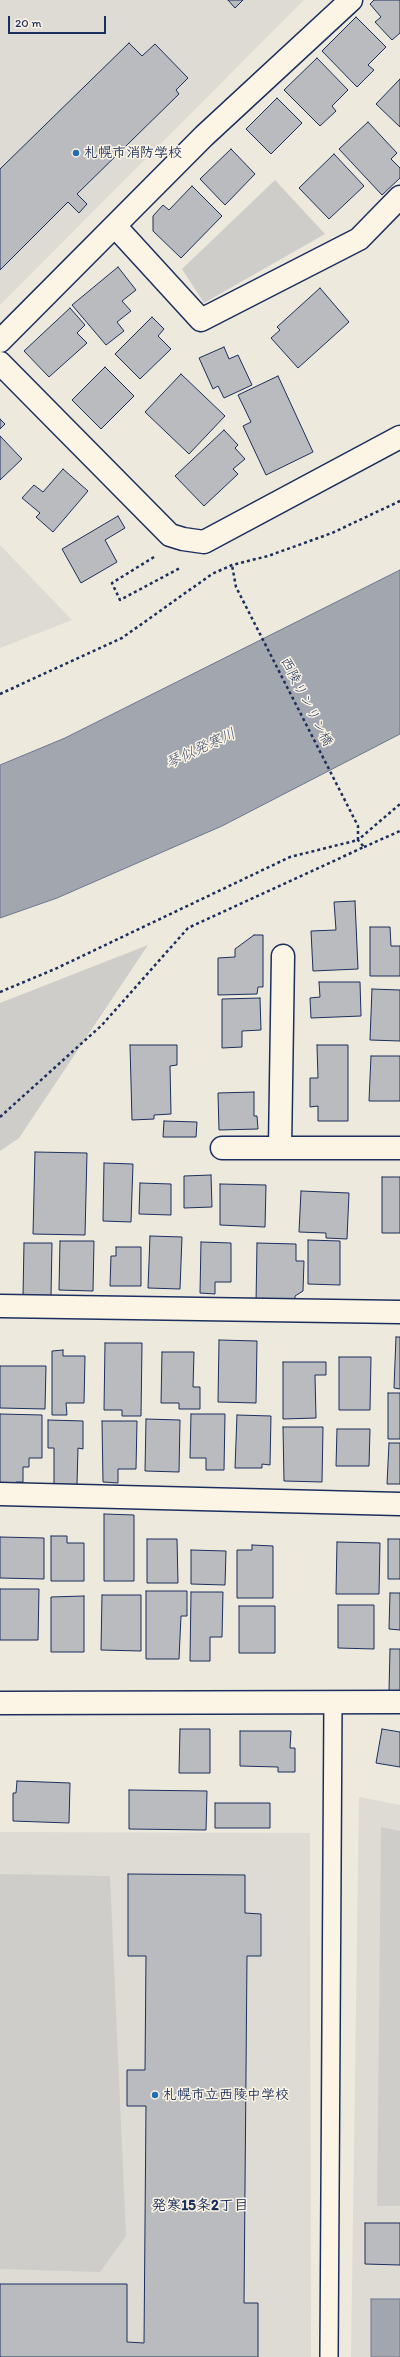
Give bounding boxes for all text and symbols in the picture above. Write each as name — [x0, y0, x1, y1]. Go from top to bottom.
scale bar — [10, 8, 108, 34]
text: 20 m — [15, 16, 42, 30]
place label: 札幌市消防学校 — [84, 145, 182, 161]
marker: 札幌市消防学校 — [71, 148, 81, 158]
street label: 西陵リンリン橋 — [276, 655, 336, 749]
water label: 琴似発寒川 — [163, 725, 239, 773]
place label: 札幌市立西陵中学校 — [163, 2087, 289, 2103]
marker: 札幌市立西陵中学校 — [150, 2090, 160, 2100]
district label: 発寒15条2丁目 — [151, 2197, 249, 2215]

